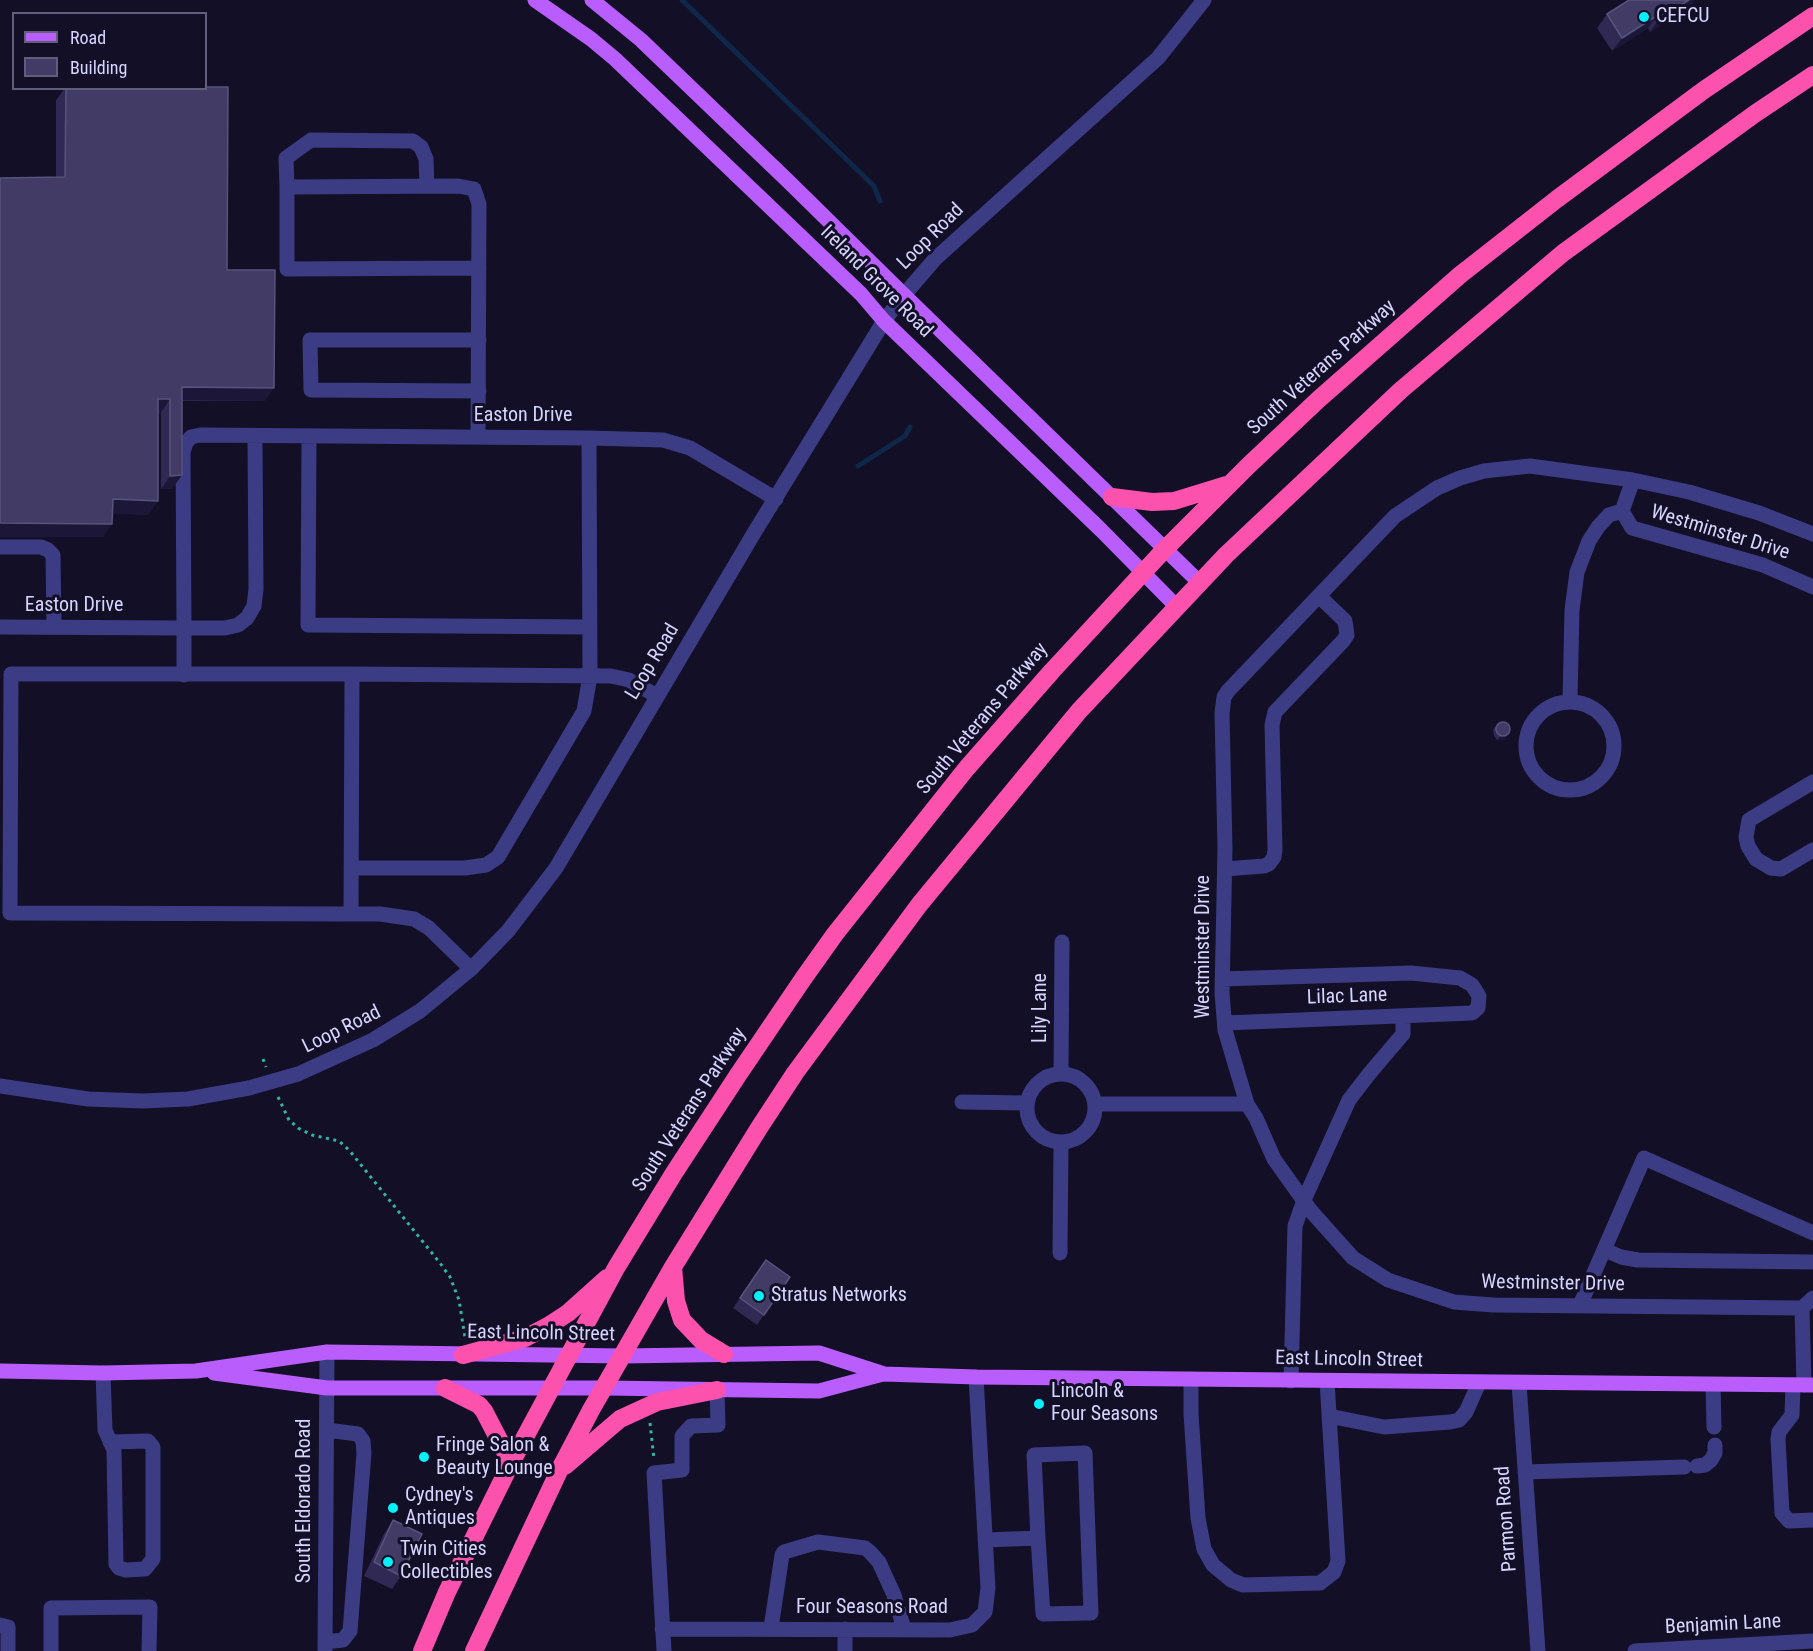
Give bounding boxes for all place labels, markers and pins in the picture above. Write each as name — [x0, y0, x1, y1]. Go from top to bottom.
place label: CEFCU — [1656, 5, 1709, 29]
marker: CEFCU — [1637, 10, 1651, 24]
place label: Stratus Networks — [771, 1284, 907, 1308]
marker: Stratus Networks — [752, 1289, 766, 1303]
place label: Lincoln & Four Seasons — [1051, 1380, 1158, 1427]
marker: Lincoln & Four Seasons — [1032, 1397, 1046, 1411]
place label: Fringe Salon & Beauty Lounge — [436, 1434, 553, 1481]
marker: Fringe Salon & Beauty Lounge — [417, 1450, 431, 1464]
place label: Cydney's Antiques — [405, 1484, 475, 1531]
marker: Cydney's Antiques — [386, 1501, 400, 1515]
place label: Twin Cities Collectibles — [400, 1538, 493, 1585]
marker: Twin Cities Collectibles — [381, 1555, 395, 1569]

